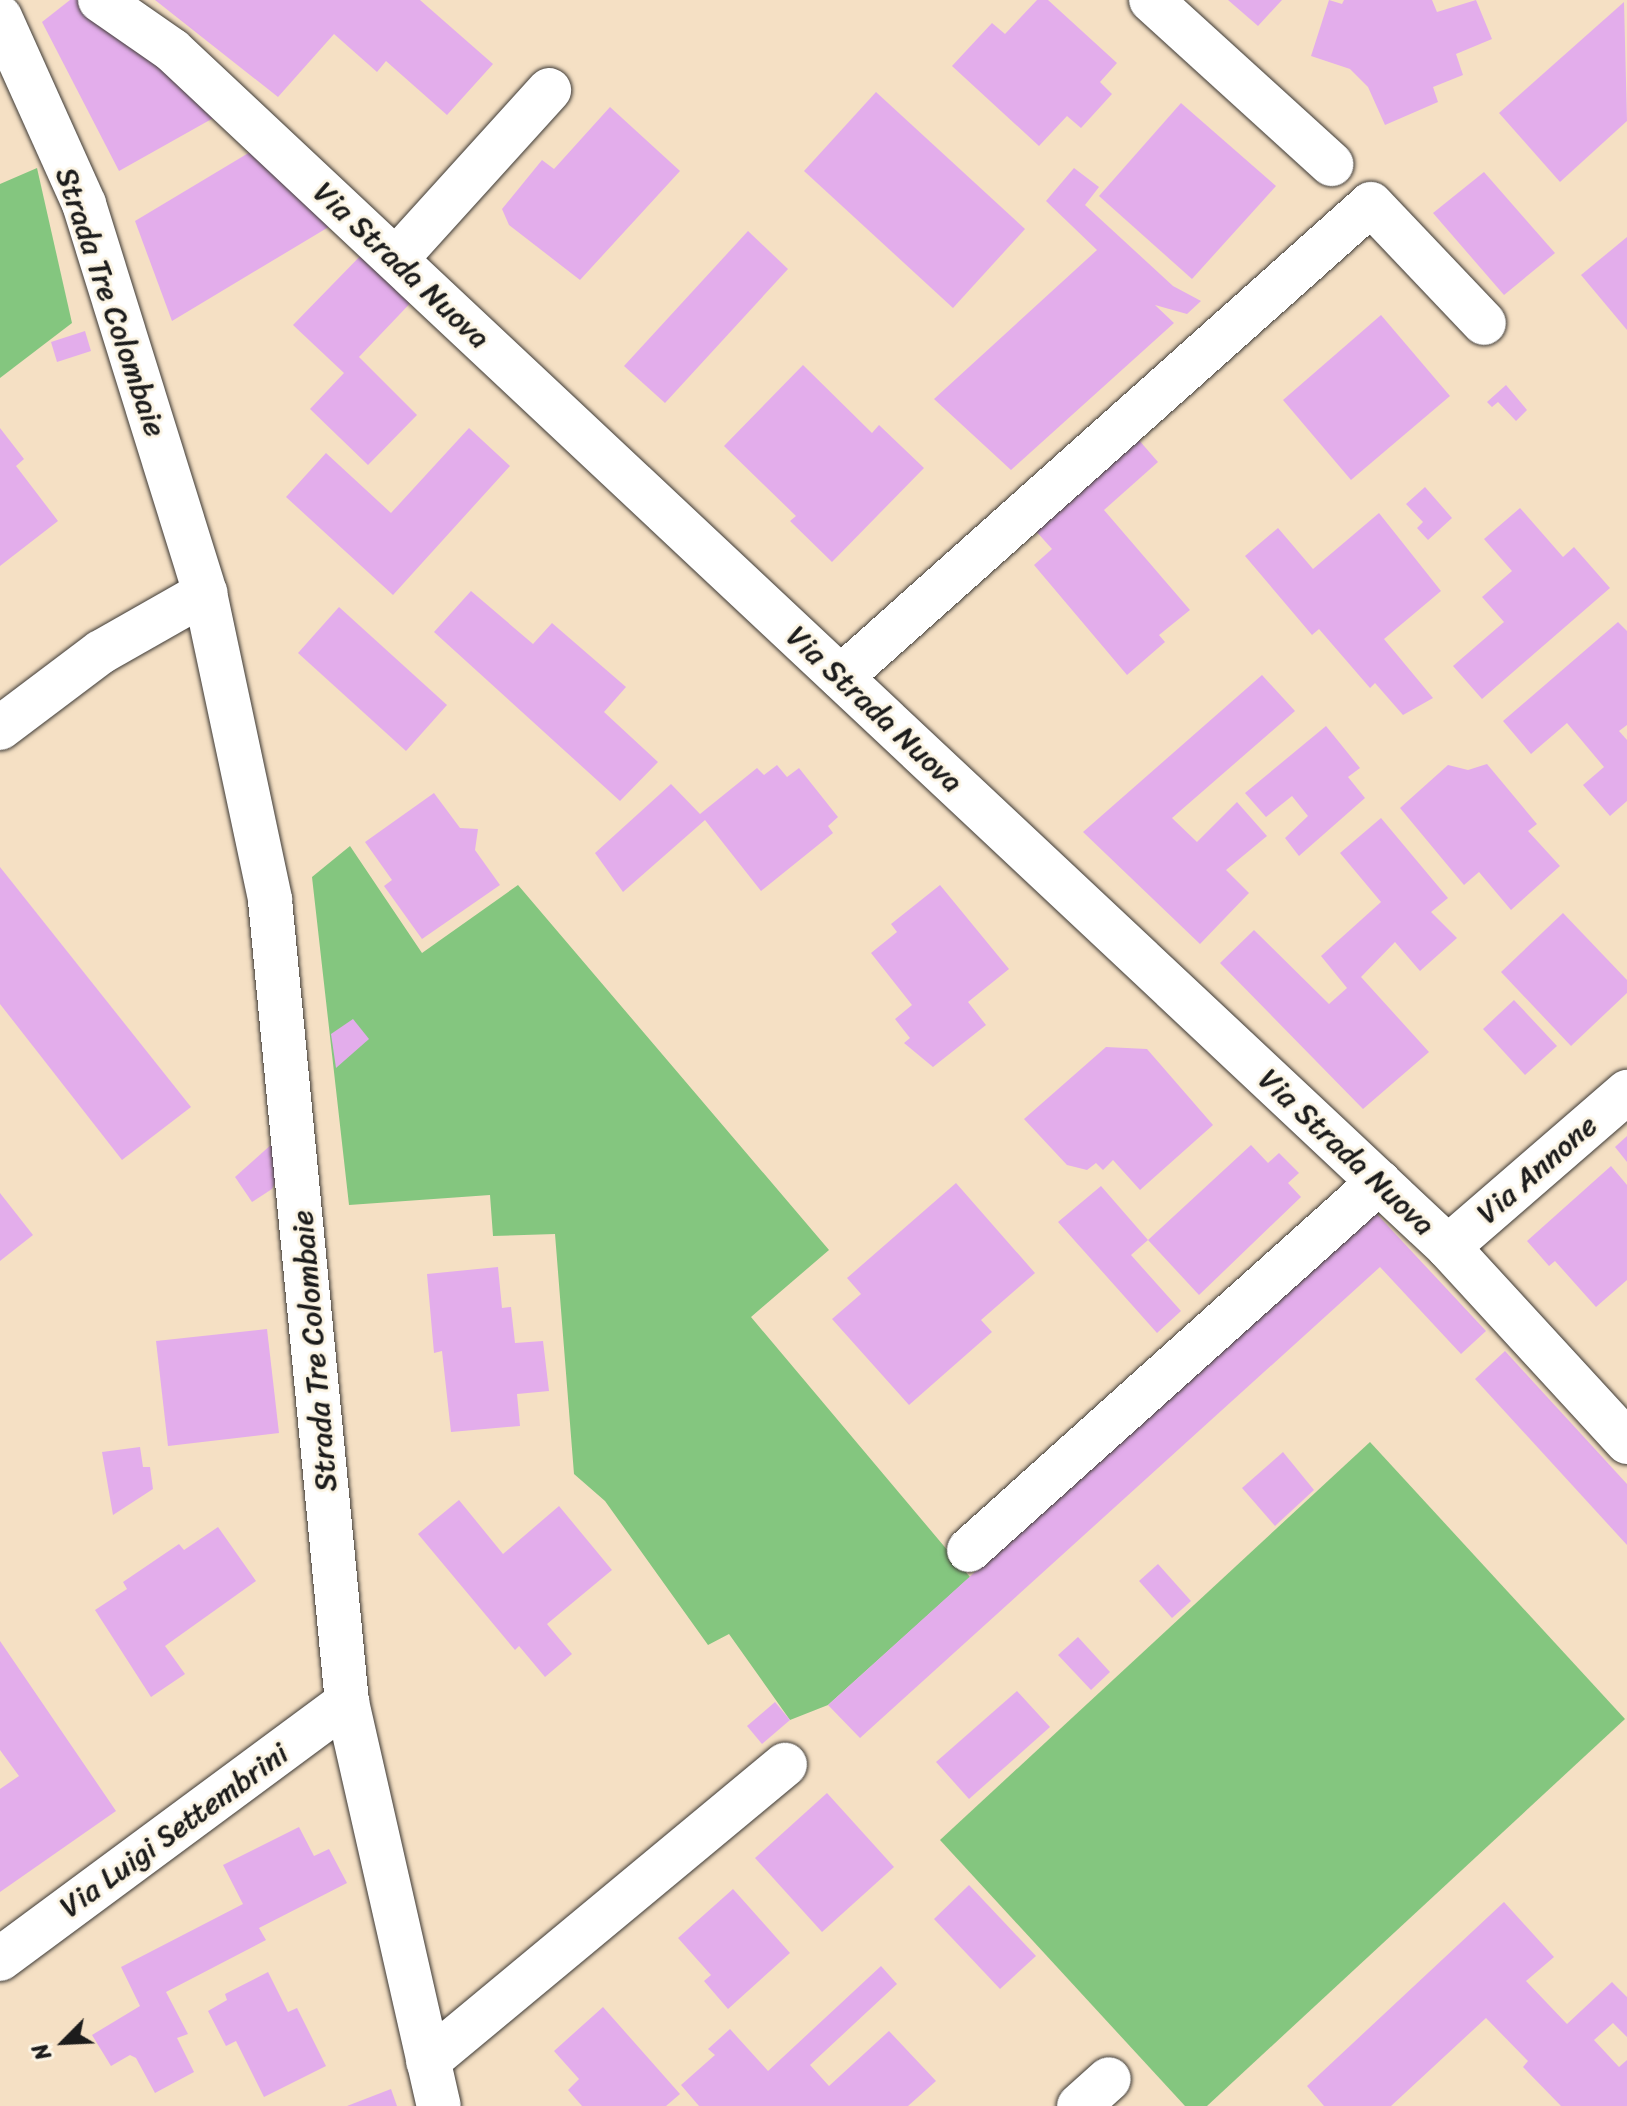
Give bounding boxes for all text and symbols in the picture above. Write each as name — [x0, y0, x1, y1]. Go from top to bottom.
street label: Strada Tre Colombaie — [48, 162, 174, 442]
street label: Via Strada Nuova — [306, 174, 498, 356]
street label: Via Strada Nuova — [779, 618, 971, 800]
street label: Via Strada Nuova — [1251, 1061, 1443, 1243]
street label: Via Annone — [1469, 1107, 1605, 1231]
street label: Strada Tre Colombaie — [284, 1208, 344, 1494]
street label: Via Luigi Settembrini — [51, 1734, 297, 1926]
north arrow — [24, 2002, 104, 2082]
text: N — [21, 2037, 63, 2067]

